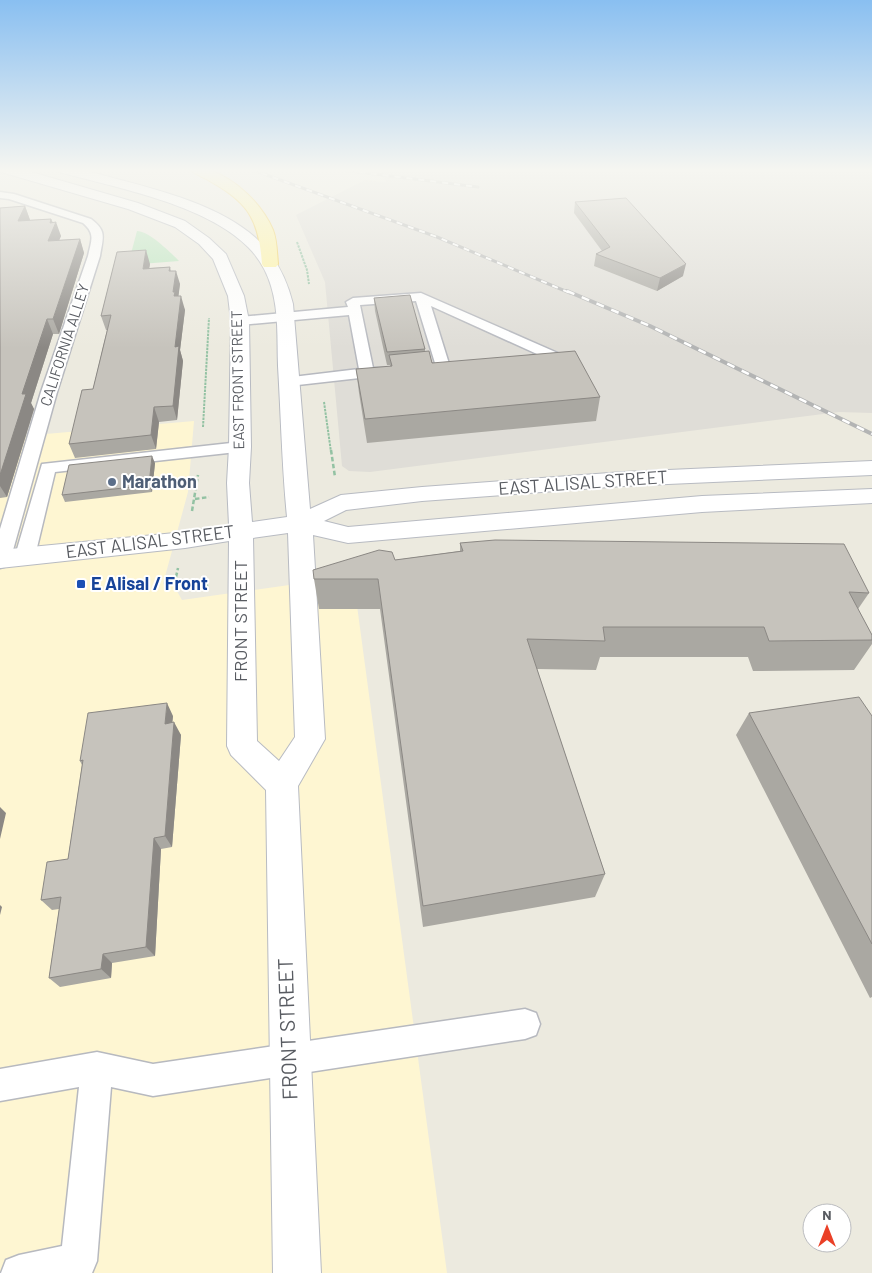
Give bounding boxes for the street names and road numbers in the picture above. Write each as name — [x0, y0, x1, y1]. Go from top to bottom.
street label: CALIFORNIA ALLEY — [36, 281, 92, 408]
street label: EAST FRONT STREET — [227, 310, 247, 450]
street label: EAST ALISAL STREET — [498, 465, 668, 499]
street label: EAST ALISAL STREET — [64, 520, 235, 562]
street label: FRONT STREET — [229, 560, 251, 682]
street label: FRONT STREET — [272, 958, 301, 1101]

